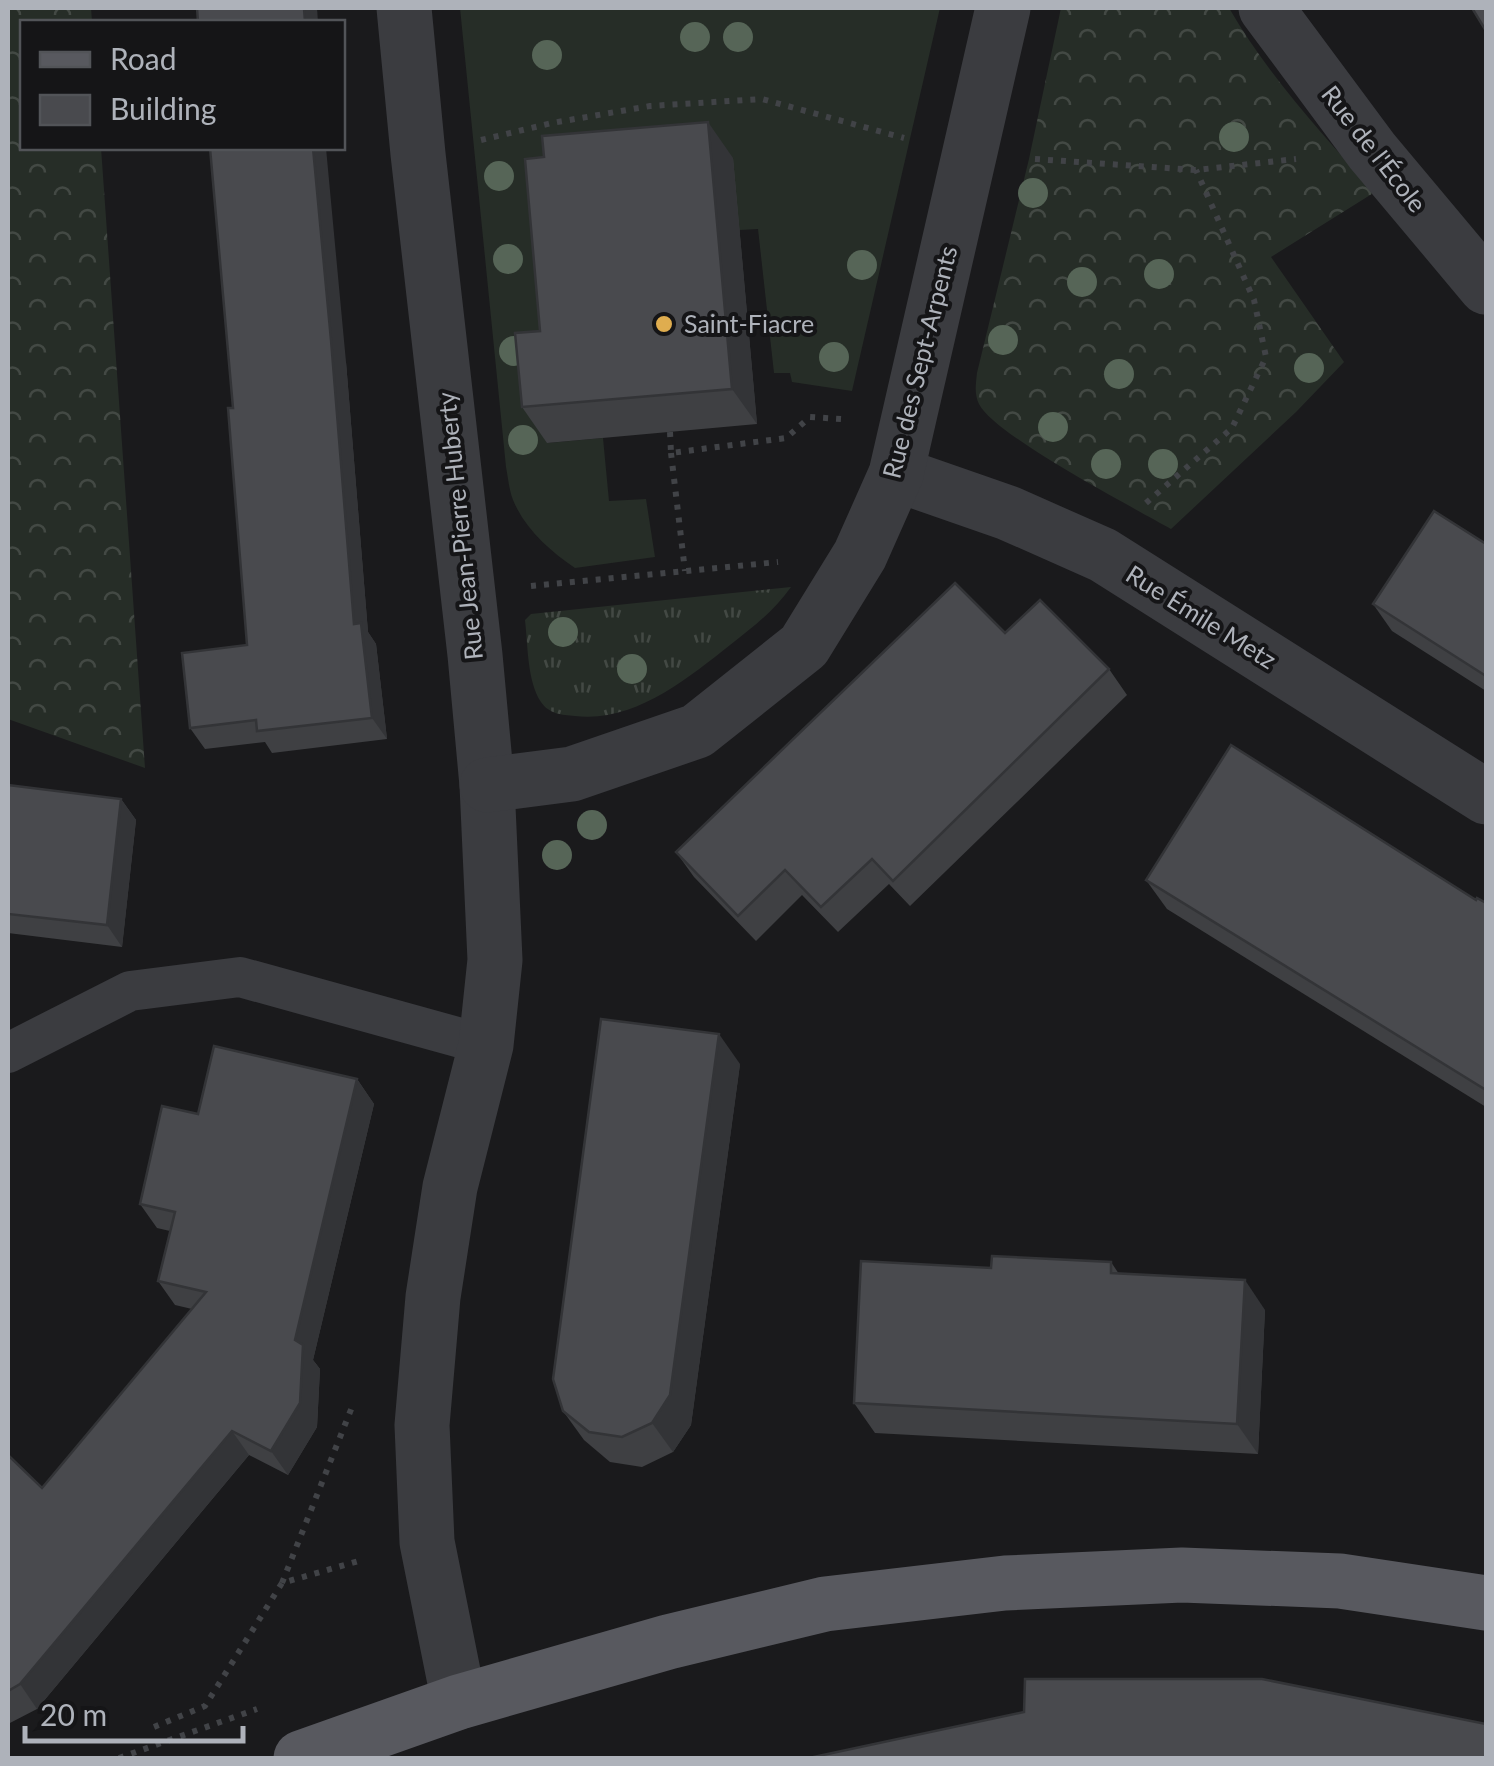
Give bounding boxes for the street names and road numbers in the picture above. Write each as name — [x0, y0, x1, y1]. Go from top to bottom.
street label: Rue de l'École — [1316, 79, 1433, 218]
street label: Rue des Sept-Arpents — [876, 242, 962, 481]
street label: Rue Jean-Pierre Huberty — [430, 391, 488, 662]
street label: Rue Émile Metz — [1121, 558, 1282, 674]

